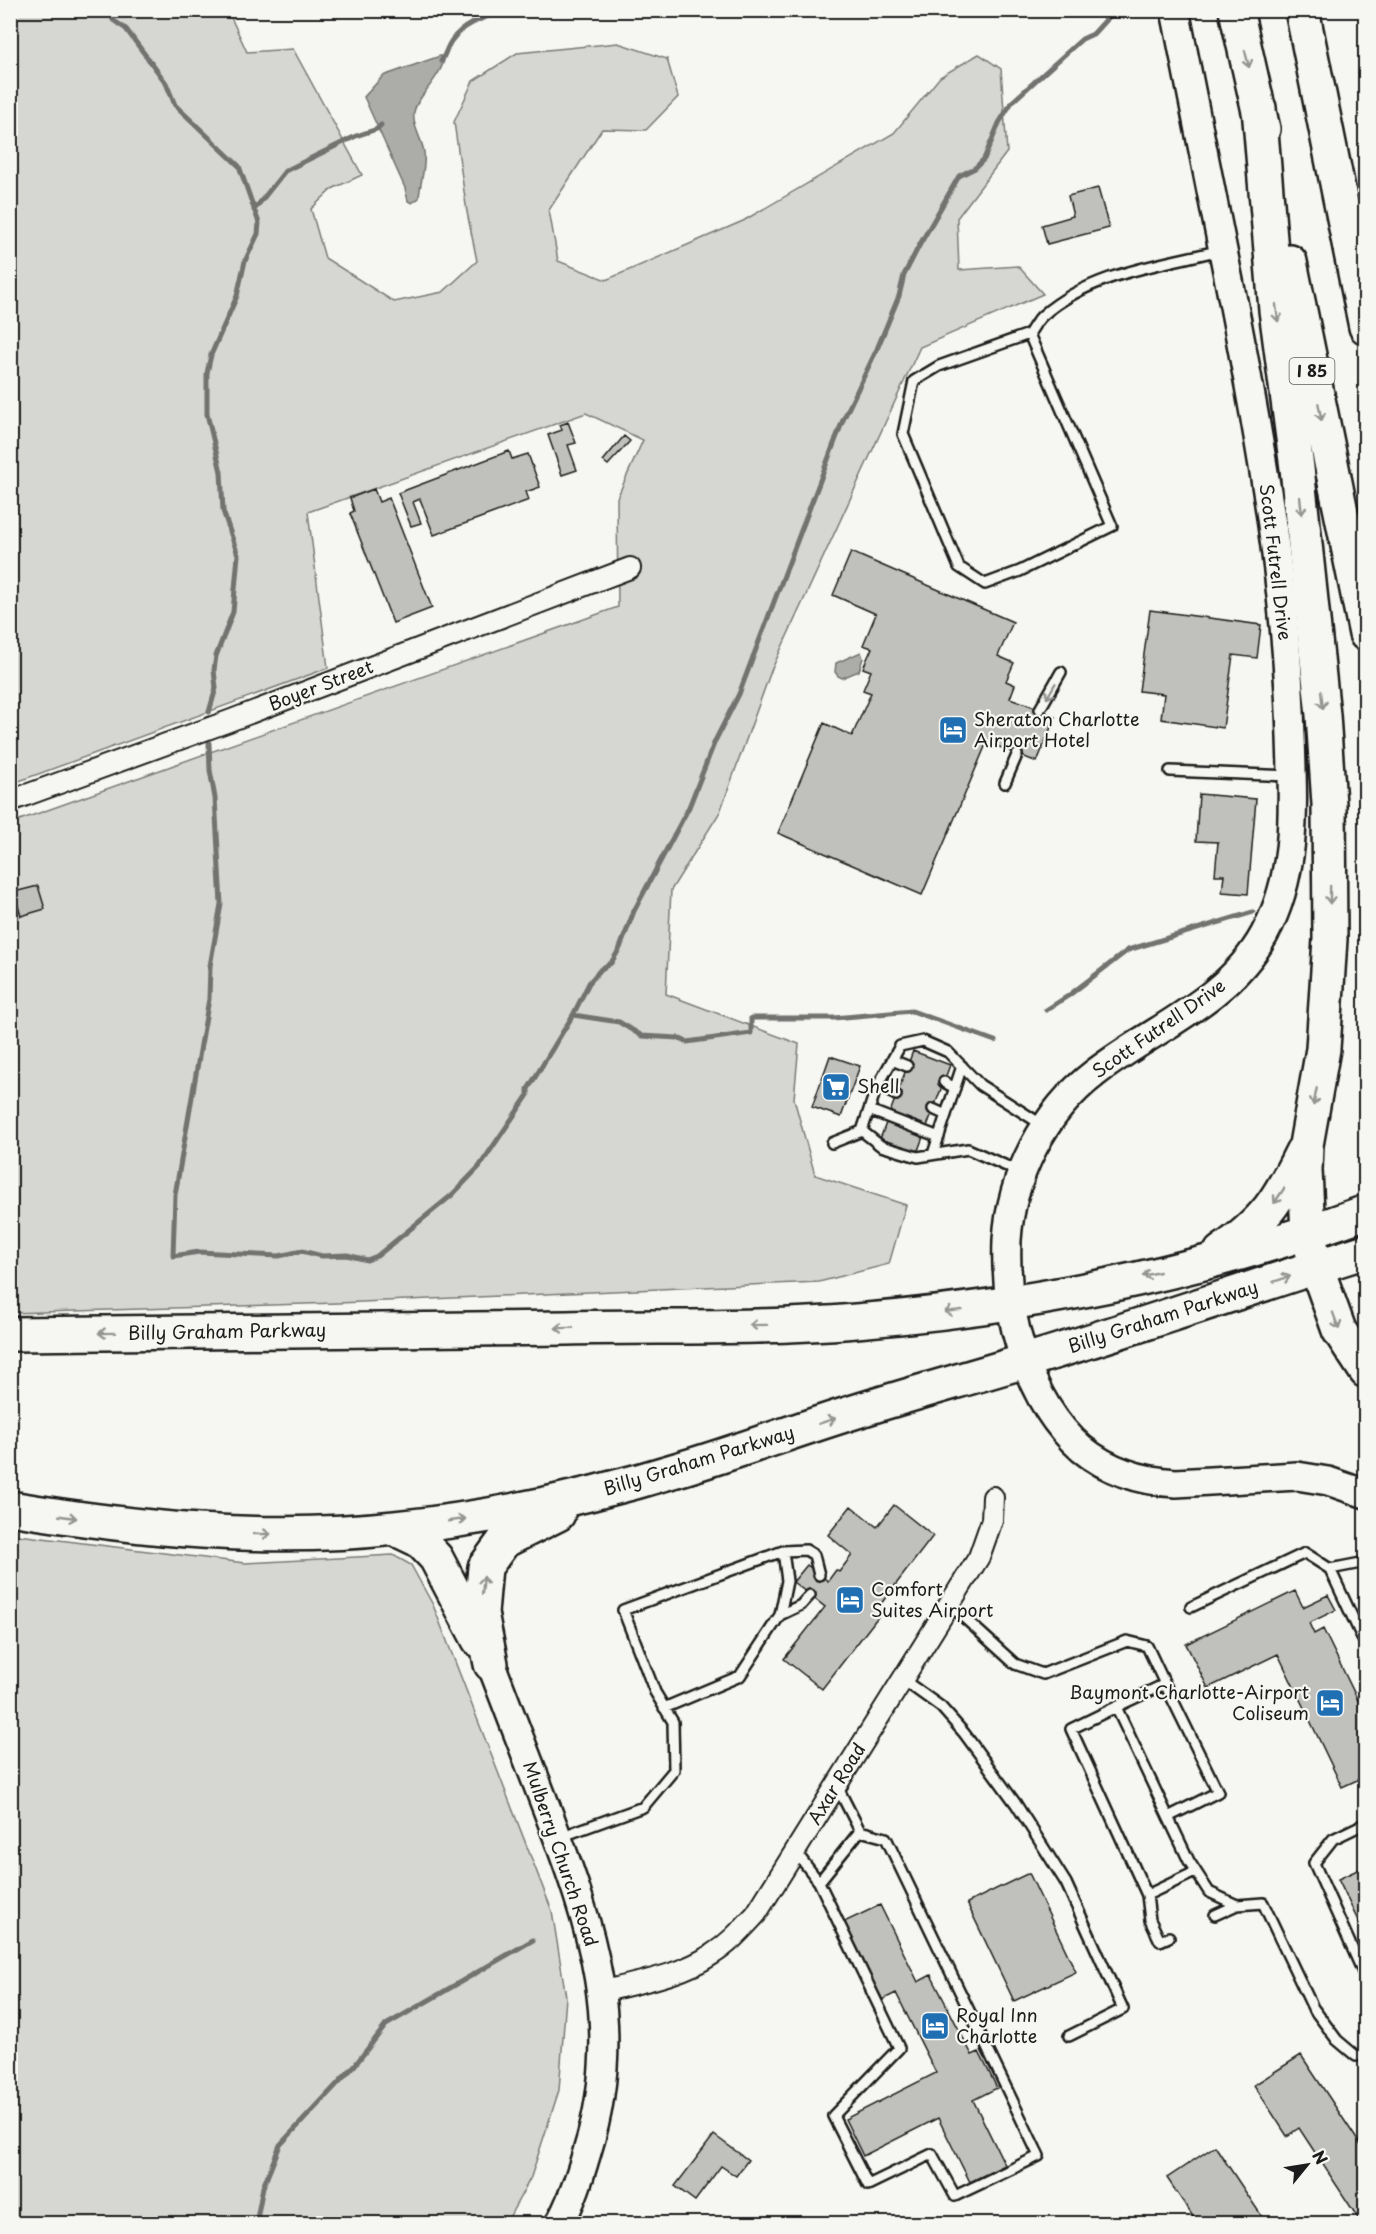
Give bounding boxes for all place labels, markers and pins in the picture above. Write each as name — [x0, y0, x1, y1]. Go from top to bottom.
place label: Sheraton Charlotte Airport Hotel — [974, 705, 1139, 753]
hotel icon: Sheraton Charlotte Airport Hotel — [937, 714, 969, 746]
supermarket icon: Shell — [820, 1071, 852, 1103]
place label: Shell — [857, 1072, 899, 1099]
place label: Comfort Suites Airport — [871, 1575, 993, 1623]
hotel icon: Comfort Suites Airport — [834, 1584, 866, 1616]
place label: Baymont Charlotte-Airport Coliseum — [1069, 1678, 1309, 1726]
hotel icon: Baymont Charlotte-Airport Coliseum — [1314, 1687, 1346, 1719]
place label: Royal Inn Charlotte — [956, 2001, 1038, 2049]
hotel icon: Royal Inn Charlotte — [919, 2010, 951, 2042]

